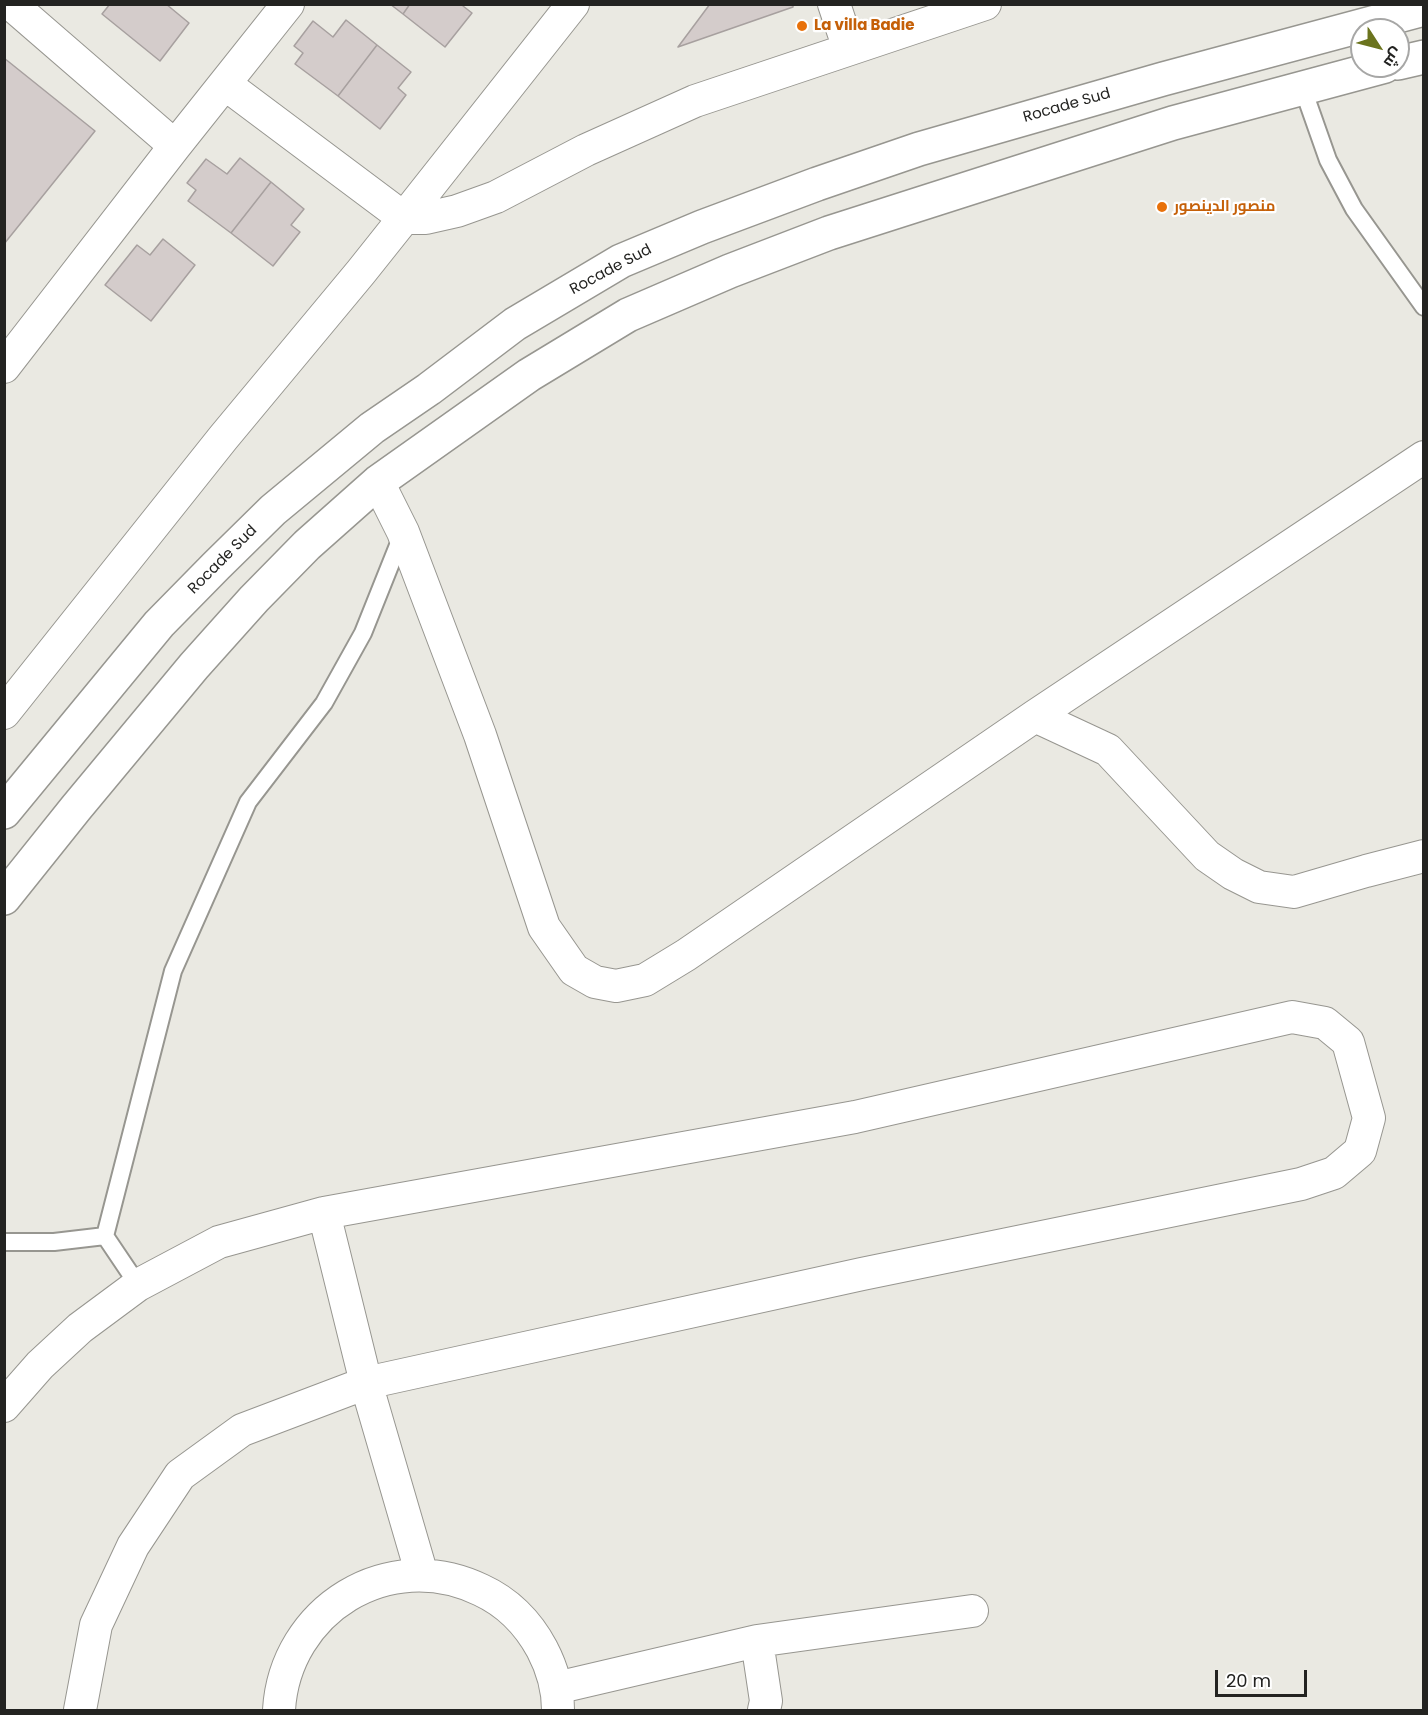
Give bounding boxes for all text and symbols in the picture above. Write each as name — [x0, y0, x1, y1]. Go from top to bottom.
place label: La villa Badie — [814, 17, 914, 35]
north arrow — [1350, 18, 1410, 78]
marker: La villa Badie — [795, 19, 809, 33]
text: ش — [1378, 43, 1409, 73]
street label: Rocade Sud — [1021, 85, 1113, 127]
place label: منصور الدينصور — [1174, 198, 1275, 216]
marker: منصور الدينصور — [1155, 200, 1169, 214]
street label: Rocade Sud — [567, 241, 655, 299]
street label: Rocade Sud — [185, 522, 261, 598]
scale bar — [1218, 1658, 1310, 1696]
text: 20 m — [1226, 1668, 1271, 1693]

